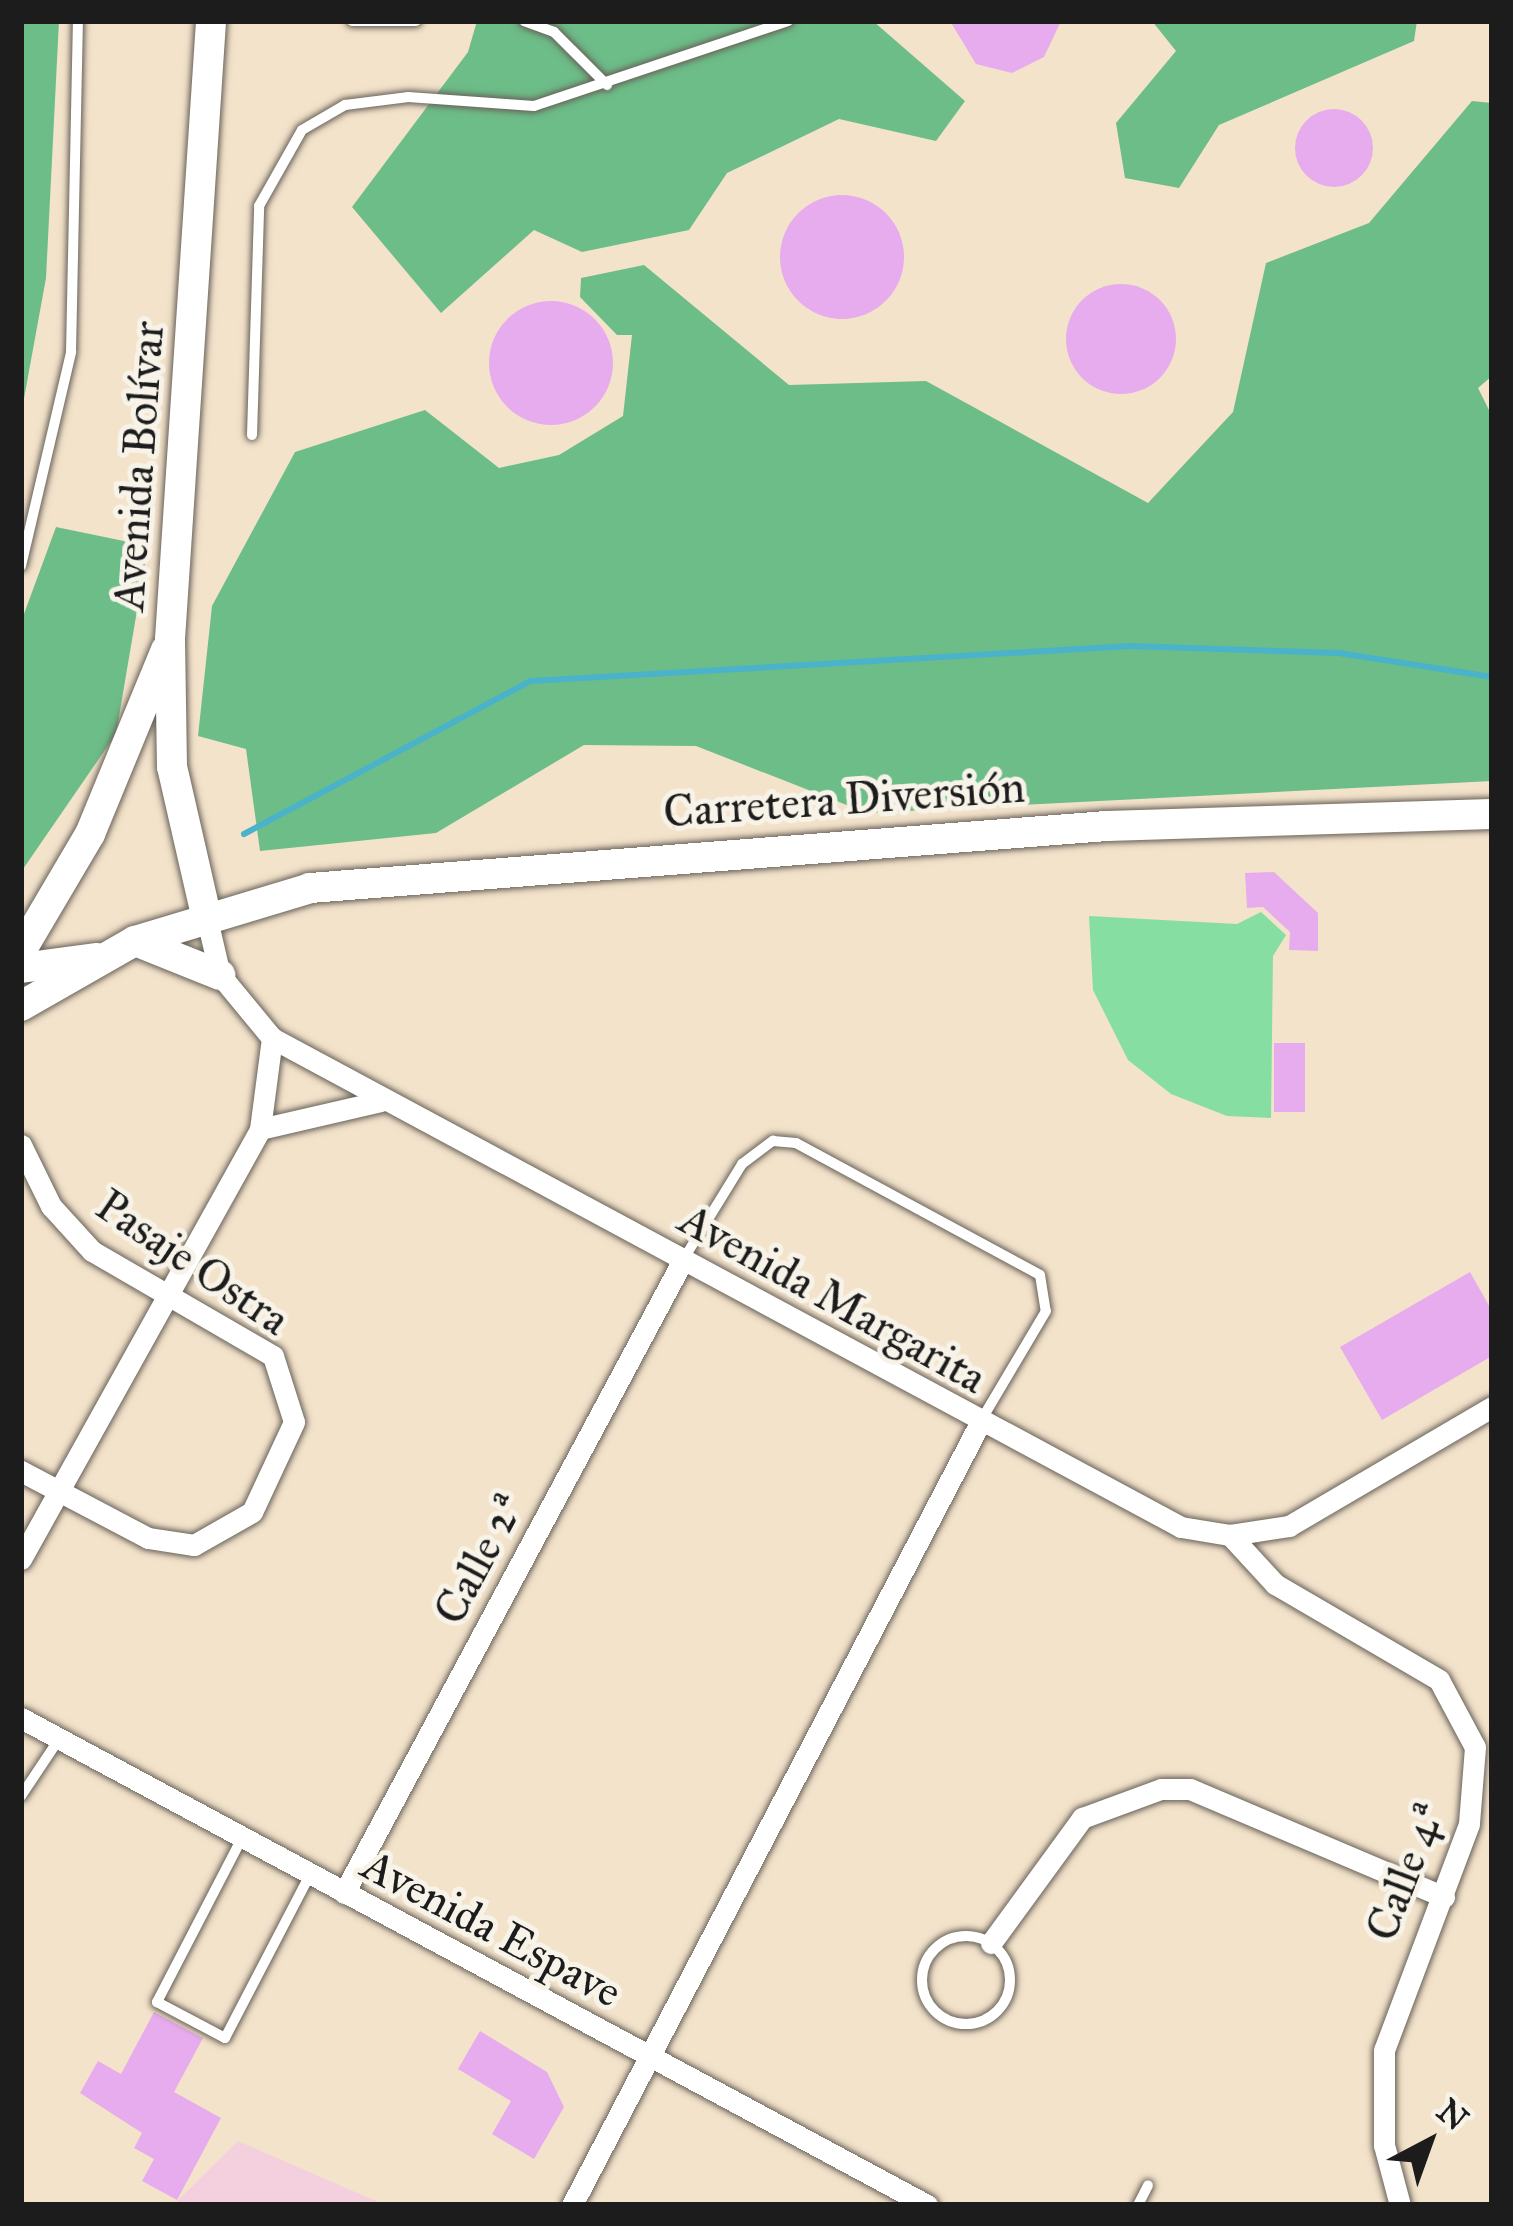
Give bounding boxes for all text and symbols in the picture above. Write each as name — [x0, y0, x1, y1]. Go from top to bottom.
street label: Avenida Bolívar — [101, 319, 175, 613]
street label: Carretera Diversión — [662, 759, 1026, 839]
street label: Pasaje Ostra — [86, 1178, 300, 1346]
street label: Avenida Margarita — [670, 1191, 996, 1405]
street label: Calle 2ª — [422, 1483, 536, 1633]
street label: Calle 4ª — [1354, 1794, 1456, 1948]
street label: Avenida Espave — [353, 1837, 631, 2019]
north arrow — [1369, 2082, 1489, 2202]
text: N — [1429, 2091, 1476, 2139]

